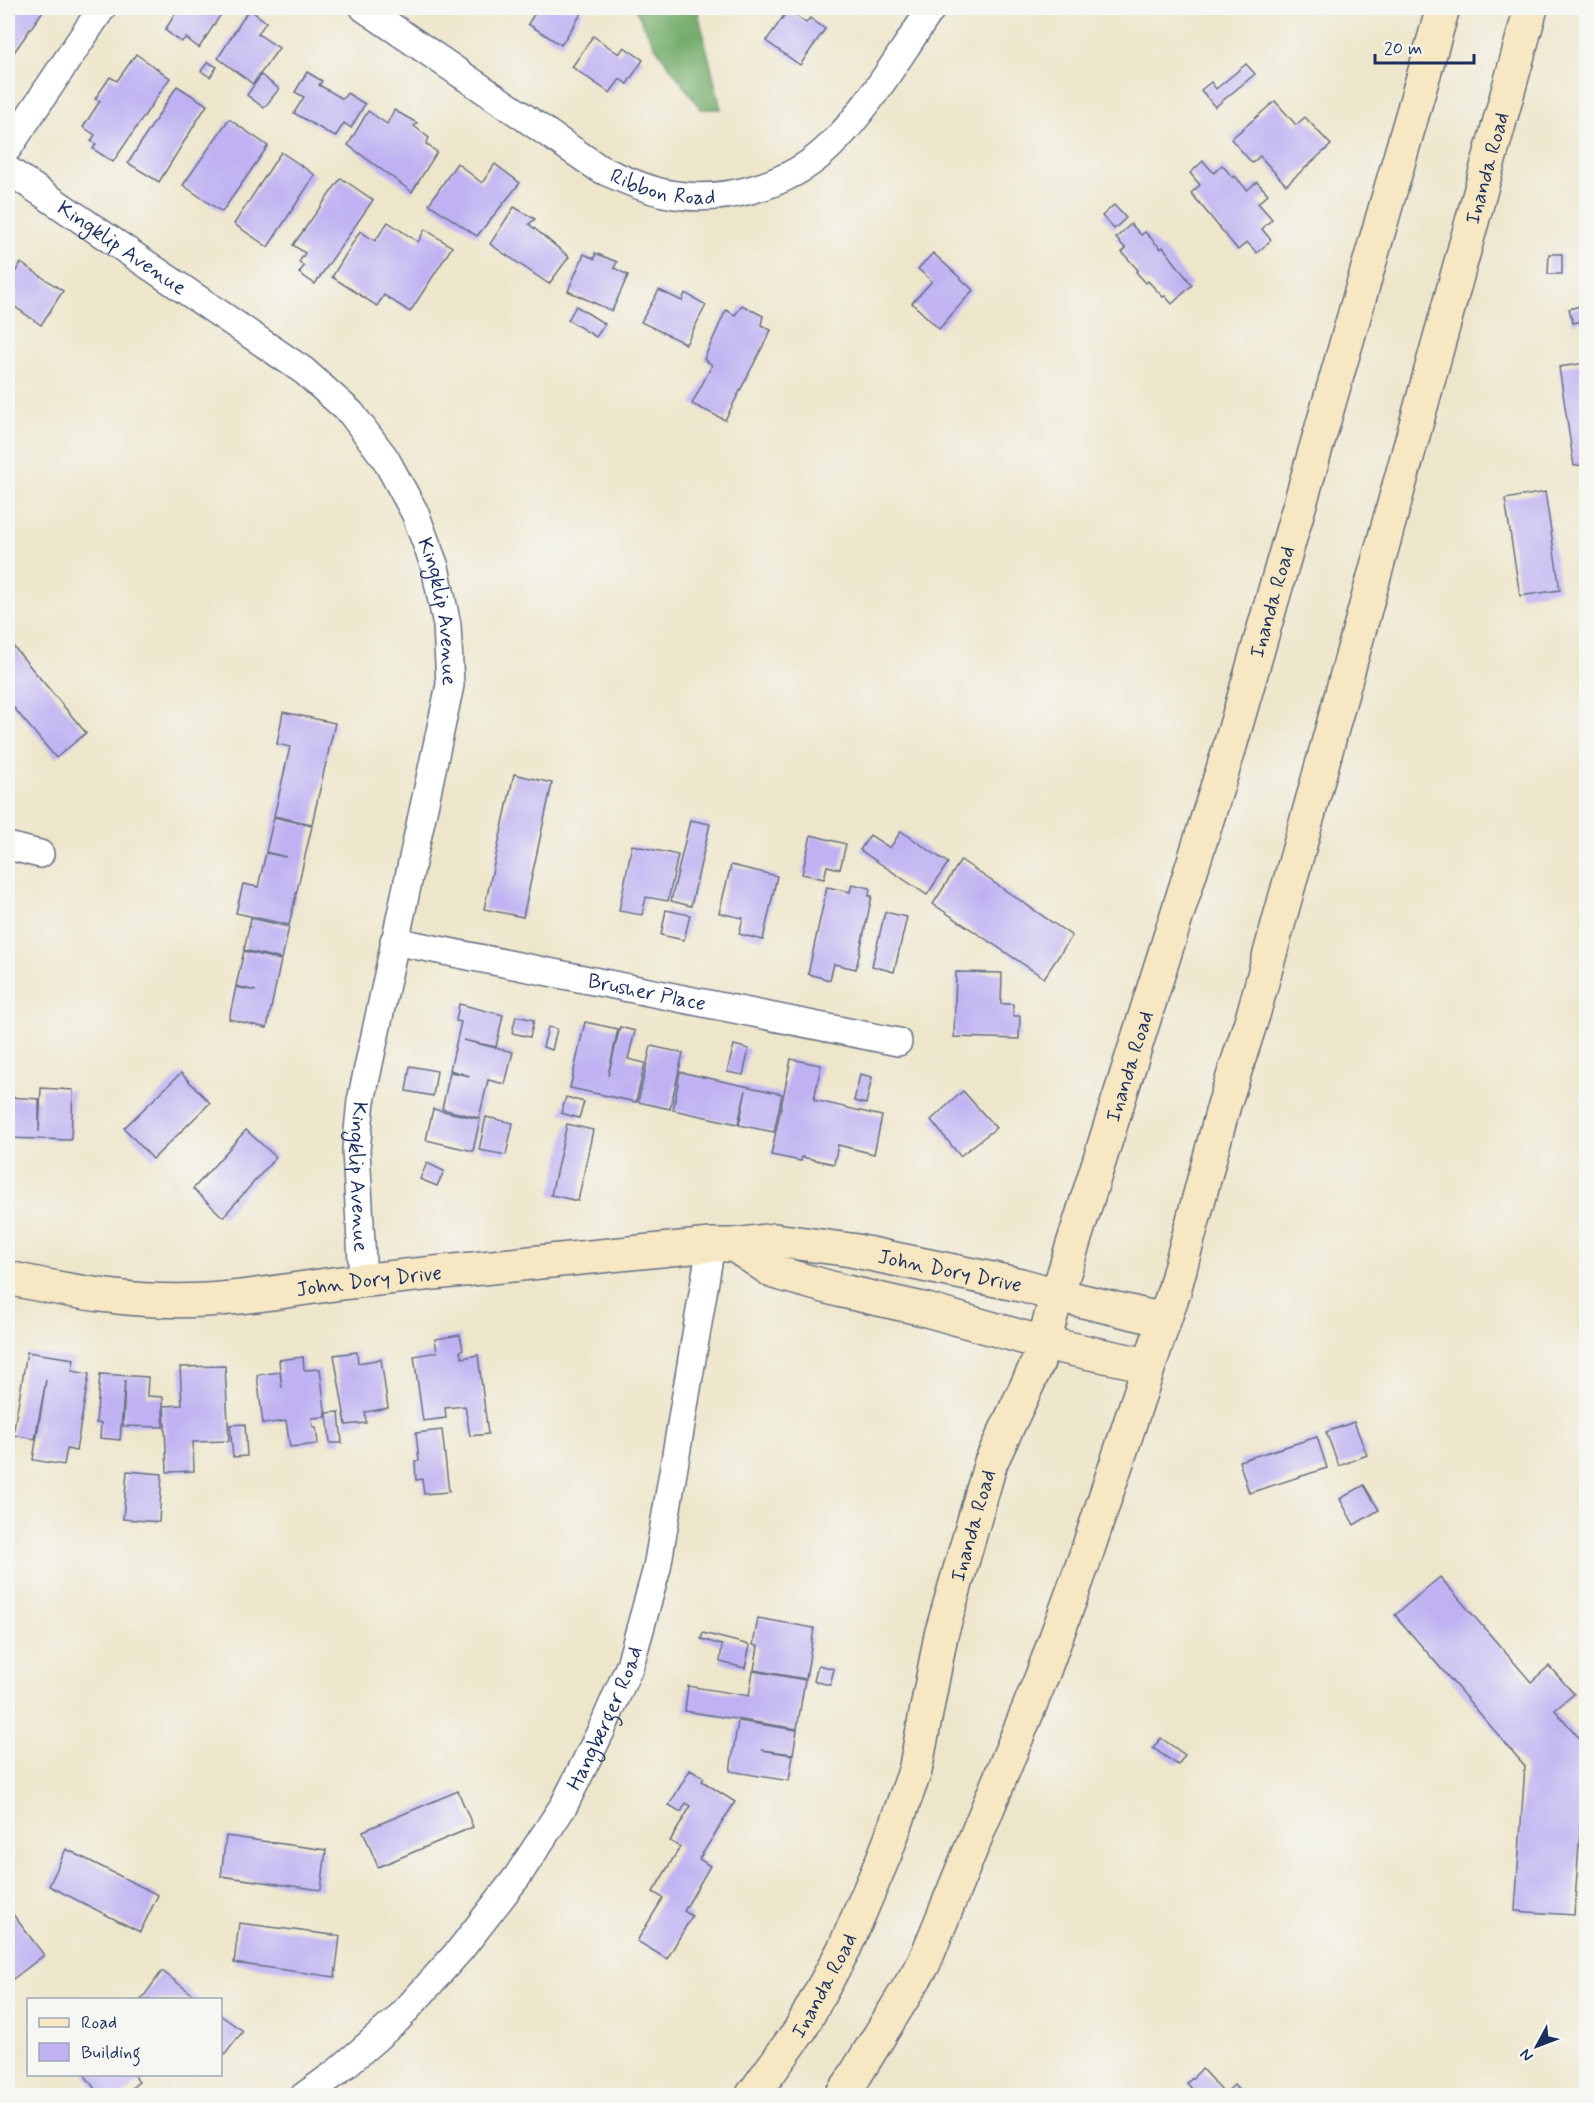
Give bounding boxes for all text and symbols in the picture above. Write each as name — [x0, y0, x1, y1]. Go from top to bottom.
scale bar — [1375, 27, 1474, 65]
text: 20 m — [1384, 37, 1422, 61]
street label: Inanda Road — [1459, 109, 1517, 227]
street label: Ribbon Road — [605, 162, 716, 212]
street label: Kingklip Avenue — [52, 195, 192, 302]
street label: Kingklip Avenue — [410, 534, 463, 686]
street label: Inanda Road — [1243, 543, 1302, 661]
street label: Brusher Place — [585, 967, 708, 1018]
street label: Inanda Road — [1099, 1008, 1161, 1126]
street label: Kingklip Avenue — [341, 1100, 374, 1252]
street label: John Dory Drive — [875, 1243, 1024, 1300]
street label: John Dory Drive — [294, 1259, 443, 1304]
street label: Inanda Road — [944, 1467, 1003, 1585]
street label: Hangberger Road — [561, 1643, 650, 1795]
street label: Inanda Road — [785, 1929, 864, 2045]
legend — [27, 1998, 222, 2076]
text: Road — [81, 2011, 117, 2035]
north arrow — [1507, 2016, 1567, 2076]
text: Building — [81, 2041, 141, 2067]
text: N — [1515, 2044, 1538, 2066]

